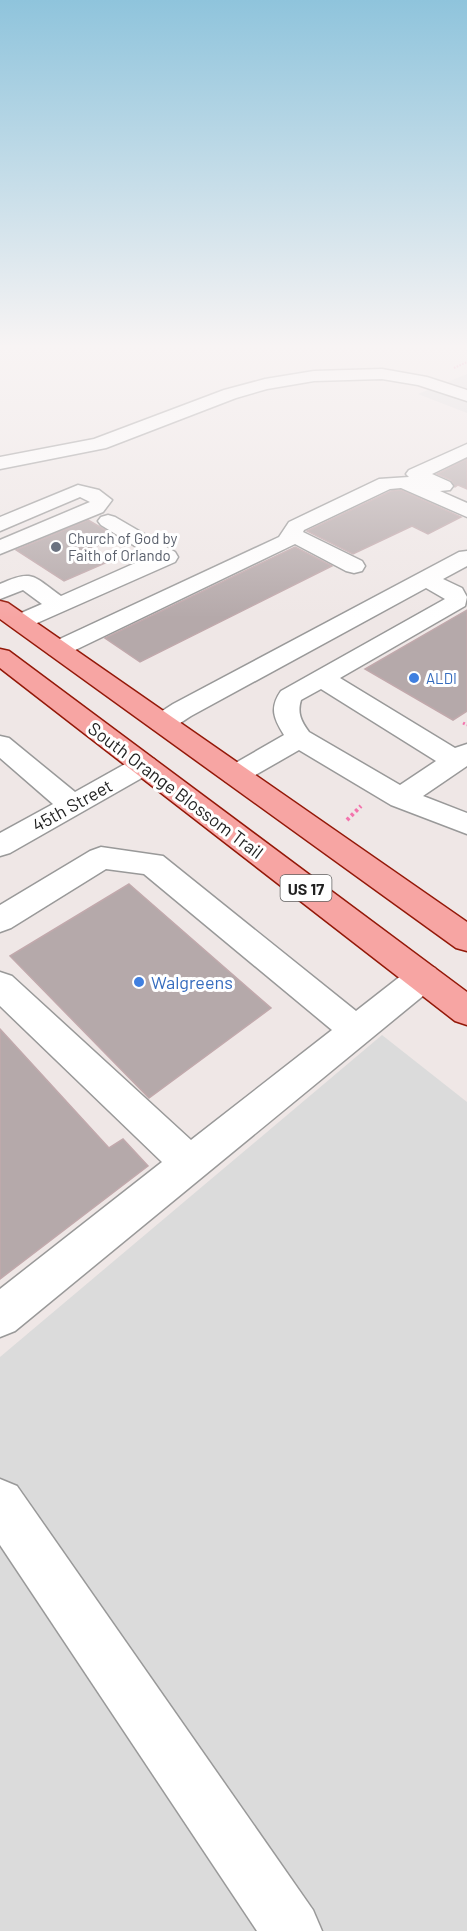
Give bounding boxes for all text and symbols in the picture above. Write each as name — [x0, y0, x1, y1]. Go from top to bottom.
place label: Church of God by Faith of Orlando — [68, 529, 178, 564]
marker: Church of God by Faith of Orlando — [49, 540, 63, 554]
place label: ALDI — [426, 669, 457, 687]
marker: ALDI — [407, 671, 421, 685]
street label: South Orange Blossom Trail — [84, 717, 268, 863]
street label: 45th Street — [28, 774, 116, 836]
road number: US 17 — [280, 875, 332, 901]
place label: Walgreens — [151, 971, 233, 993]
marker: Walgreens — [132, 975, 146, 989]

